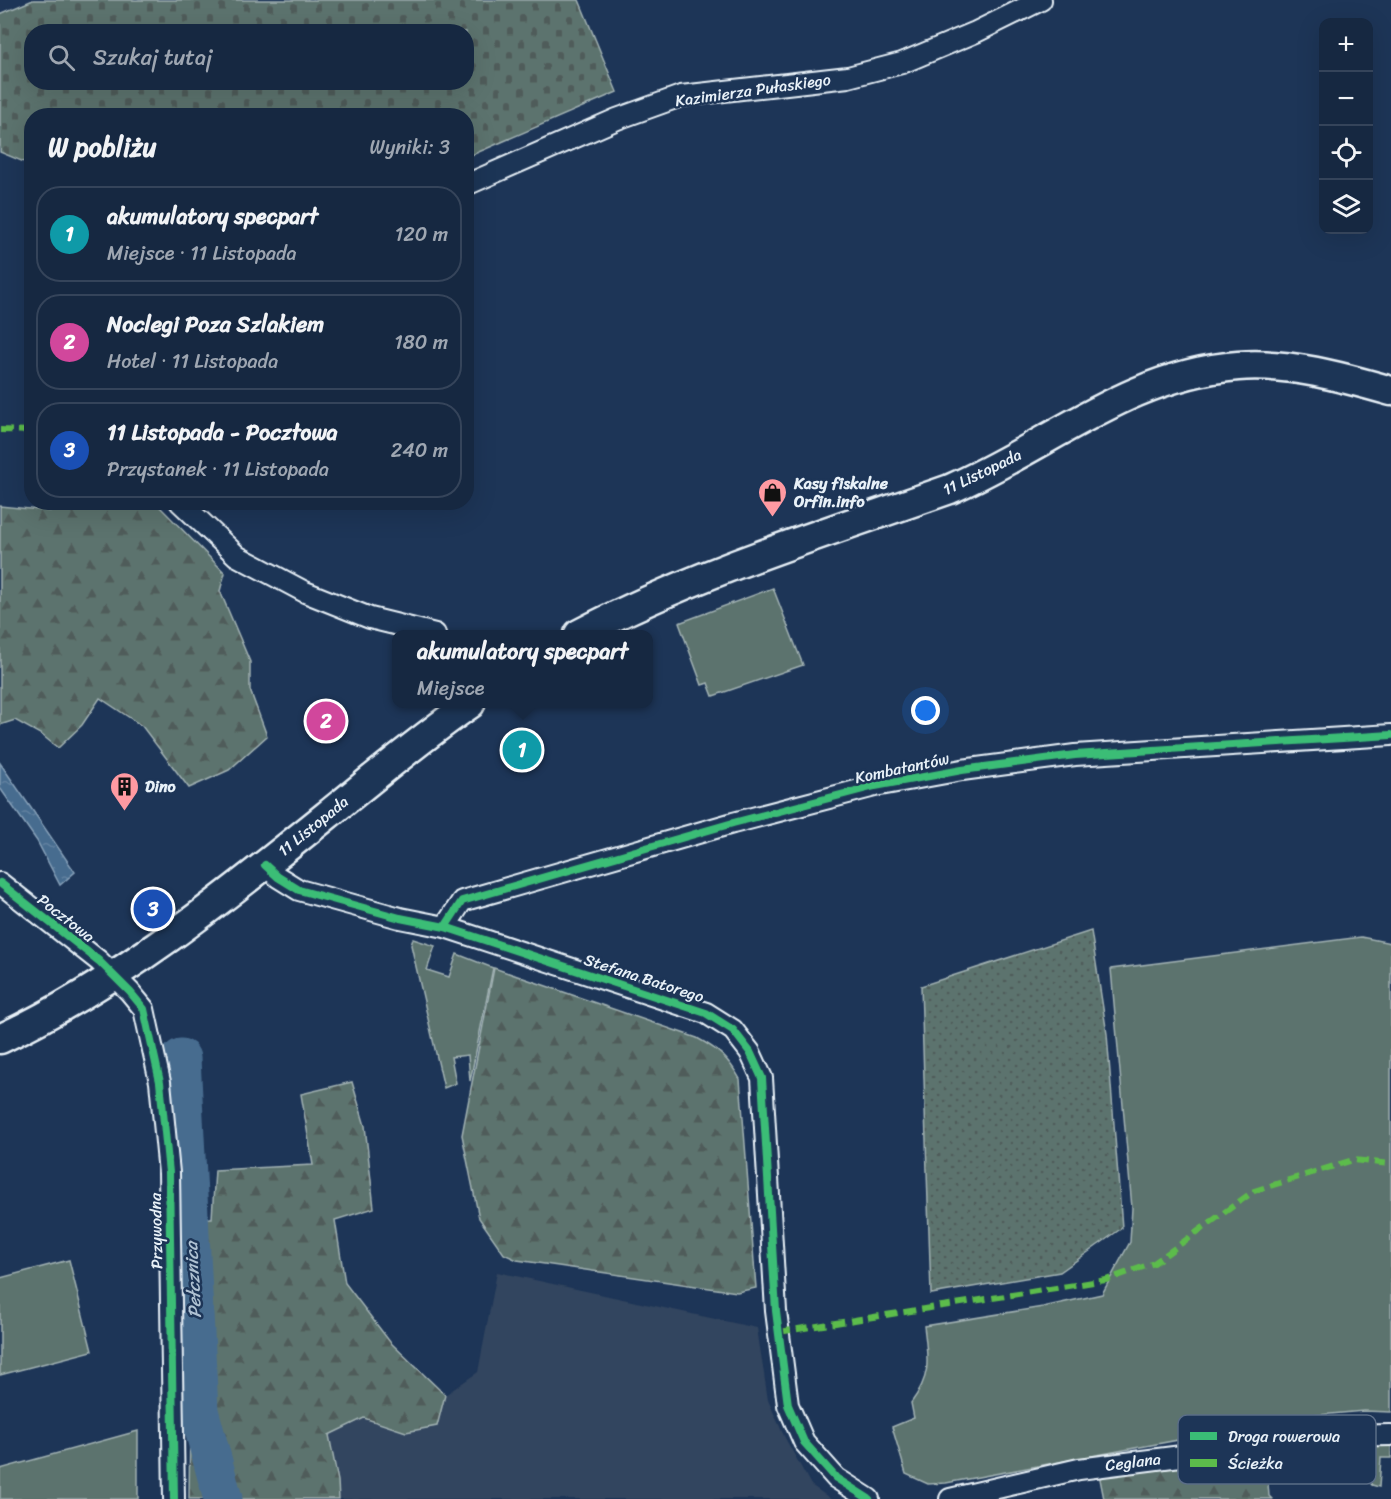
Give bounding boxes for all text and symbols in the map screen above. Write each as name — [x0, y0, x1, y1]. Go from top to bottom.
map controls — [1319, 18, 1373, 234]
button: + — [1319, 18, 1373, 72]
search box — [24, 24, 474, 90]
text: Szukaj tutaj — [93, 38, 212, 77]
icon: search — [45, 41, 78, 74]
street label: Kazimierza Pułaskiego — [673, 65, 833, 115]
button: − — [1319, 72, 1373, 126]
text: W pobliżu — [48, 124, 157, 170]
button: locate — [1319, 126, 1373, 180]
text: Wyniki: 3 — [370, 130, 450, 165]
button: layers — [1319, 180, 1373, 234]
text: akumulatory specpart — [107, 197, 318, 236]
text: 1 — [65, 217, 74, 252]
text: 120 m — [395, 217, 448, 252]
text: Miejsce · 11 Listopada — [107, 236, 297, 271]
text: Noclegi Poza Szlakiem — [107, 305, 324, 344]
text: 2 — [64, 325, 75, 360]
text: 180 m — [394, 325, 448, 360]
text: Hotel · 11 Listopada — [107, 344, 278, 379]
text: 11 Listopada - Pocztowa — [107, 413, 338, 452]
text: 3 — [64, 433, 75, 468]
text: 240 m — [391, 433, 448, 468]
street label: 11 Listopada — [937, 440, 1027, 504]
text: Przystanek · 11 Listopada — [107, 452, 329, 487]
place label: Kasy fiskalne Orfin.info — [793, 469, 889, 516]
shop icon: Kasy fiskalne Orfin.info — [757, 476, 789, 518]
popup — [392, 630, 653, 708]
text: akumulatory specpart — [417, 632, 628, 671]
text: Miejsce — [417, 671, 484, 706]
your location — [911, 696, 940, 725]
pin: 2 — [306, 698, 346, 744]
pin: 1 — [502, 728, 542, 772]
street label: Kombatantów — [852, 744, 952, 792]
building icon: Dino — [108, 770, 140, 812]
place label: Dino — [145, 772, 177, 801]
street label: 11 Listopada — [271, 788, 355, 864]
street label: Pocztowa — [31, 886, 101, 950]
pin: 3 — [134, 886, 172, 932]
street label: Stefana Batorego — [580, 945, 708, 1011]
street label: Przywodna — [141, 1192, 171, 1269]
water label: Pełcznica — [175, 1239, 211, 1319]
legend — [1178, 1415, 1376, 1484]
text: Droga rowerowa — [1228, 1422, 1340, 1451]
street label: Ceglana — [1104, 1444, 1162, 1480]
text: Ścieżka — [1228, 1449, 1283, 1478]

